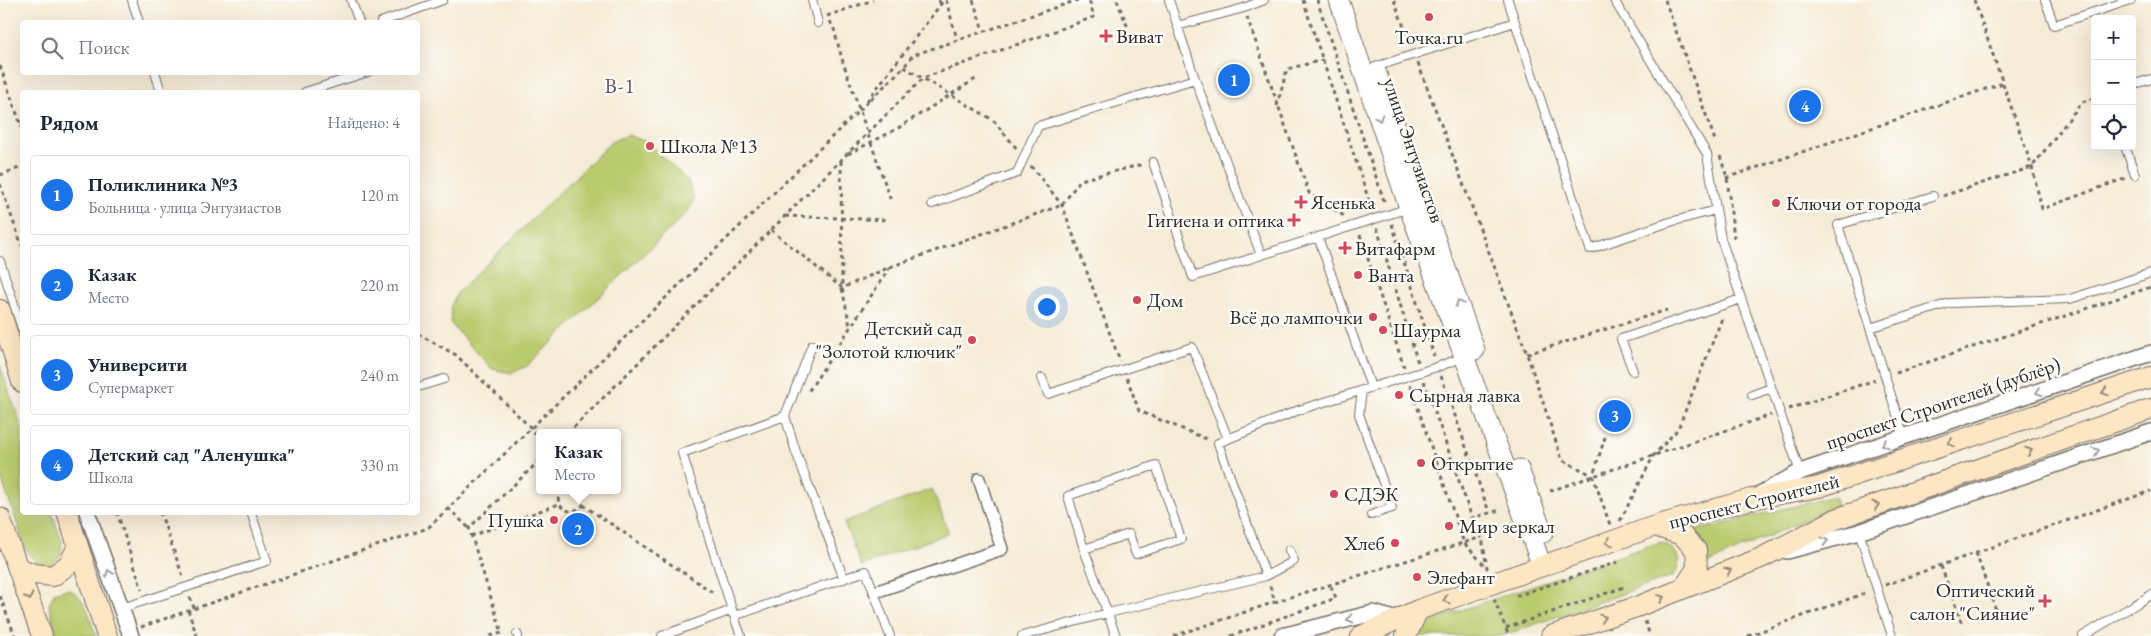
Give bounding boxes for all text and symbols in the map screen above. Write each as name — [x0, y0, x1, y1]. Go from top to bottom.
marker: Точка.ru — [1423, 11, 1435, 23]
map controls — [2091, 15, 2136, 150]
button: + — [2091, 15, 2136, 60]
search box — [20, 20, 420, 75]
place label: Виват — [1116, 23, 1163, 49]
place label: Точка.ru — [1394, 24, 1464, 50]
marker: Виват — [1100, 30, 1112, 42]
icon: search — [38, 34, 66, 62]
text: Поиск — [78, 35, 130, 60]
button: − — [2091, 60, 2136, 105]
pin: 1 — [1218, 61, 1250, 99]
district label: В-1 — [604, 72, 636, 99]
street label: улица Энтузиастов — [1377, 74, 1451, 226]
pin: 4 — [1789, 87, 1821, 125]
button: locate — [2091, 105, 2136, 150]
text: Рядом — [40, 109, 99, 136]
text: Найдено: 4 — [328, 112, 400, 133]
one-way arrow — [1373, 113, 1383, 121]
place label: Школа №13 — [660, 133, 757, 159]
marker: Школа №13 — [644, 140, 656, 152]
text: Поликлиника №3 — [88, 172, 238, 197]
text: 1 — [53, 185, 61, 206]
text: 120 m — [360, 185, 399, 206]
place label: Ясенька — [1310, 189, 1375, 215]
place label: Ключи от города — [1786, 190, 1921, 216]
marker: Ясенька — [1295, 196, 1307, 208]
text: Больница · улица Энтузиастов — [88, 197, 281, 218]
marker: Ключи от города — [1770, 197, 1782, 209]
place label: Гигиена и оптика — [1147, 207, 1284, 233]
marker: Гигиена и оптика — [1288, 214, 1300, 226]
place label: Витафарм — [1355, 235, 1436, 261]
marker: Витафарм — [1339, 242, 1351, 254]
text: Казак — [88, 262, 137, 287]
place label: Ванта — [1368, 262, 1414, 288]
marker: Ванта — [1352, 269, 1364, 281]
text: 2 — [53, 275, 61, 296]
text: 220 m — [360, 275, 399, 296]
text: Место — [88, 287, 129, 308]
place label: Дом — [1147, 287, 1184, 313]
your location — [1034, 294, 1060, 320]
marker: Дом — [1131, 294, 1143, 306]
one-way arrow — [1454, 299, 1464, 307]
place label: Всё до лампочки — [1230, 304, 1363, 330]
marker: Всё до лампочки — [1367, 311, 1379, 323]
place label: Детский сад "Золотой ключик" — [816, 315, 962, 364]
place label: Шаурма — [1393, 317, 1461, 343]
marker: Шаурма — [1377, 324, 1389, 336]
marker: Детский сад "Золотой ключик" — [966, 334, 978, 346]
street label: проспект Строителей (дублёр) — [1822, 351, 2064, 455]
text: Университи — [88, 352, 187, 377]
text: 3 — [53, 365, 61, 386]
text: 240 m — [360, 365, 399, 386]
text: Супермаркет — [88, 377, 174, 398]
place label: Сырная лавка — [1409, 382, 1520, 408]
one-way arrow — [2035, 386, 2043, 396]
one-way arrow — [2101, 386, 2109, 396]
marker: Сырная лавка — [1393, 389, 1405, 401]
pin: 3 — [1599, 397, 1631, 435]
popup — [536, 429, 621, 494]
one-way arrow — [1947, 437, 1955, 447]
one-way arrow — [1881, 438, 1889, 448]
text: Казак — [554, 439, 603, 464]
text: Детский сад "Аленушка" — [88, 442, 295, 467]
one-way arrow — [2025, 447, 2033, 457]
one-way arrow — [2091, 447, 2099, 457]
place label: Открытие — [1431, 450, 1513, 476]
text: 4 — [53, 455, 61, 476]
text: 330 m — [360, 455, 399, 476]
marker: Открытие — [1415, 457, 1427, 469]
text: Место — [554, 464, 595, 485]
text: Школа — [88, 467, 133, 488]
street label: проспект Строителей — [1666, 467, 1842, 535]
place label: СДЭК — [1344, 481, 1399, 507]
marker: СДЭК — [1328, 488, 1340, 500]
one-way arrow — [1871, 501, 1880, 511]
place label: Пушка — [488, 507, 544, 533]
pin: 2 — [562, 510, 594, 548]
place label: Мир зеркал — [1459, 513, 1555, 539]
marker: Пушка — [548, 514, 560, 526]
marker: Мир зеркал — [1443, 520, 1455, 532]
place label: Хлеб — [1343, 530, 1385, 556]
one-way arrow — [1605, 536, 1613, 546]
one-way arrow — [1821, 536, 1830, 547]
marker: Хлеб — [1389, 537, 1401, 549]
place label: Элефант — [1427, 564, 1495, 590]
one-way arrow — [1723, 567, 1732, 577]
one-way arrow — [105, 570, 115, 578]
marker: Элефант — [1411, 571, 1423, 583]
place label: Оптический салон "Сияние" — [1910, 577, 2035, 626]
one-way arrow — [23, 592, 33, 600]
one-way arrow — [1443, 594, 1451, 604]
one-way arrow — [1656, 594, 1665, 604]
marker: Оптический салон "Сияние" — [2039, 595, 2051, 607]
one-way arrow — [1346, 613, 1354, 624]
one-way arrow — [1598, 614, 1607, 624]

